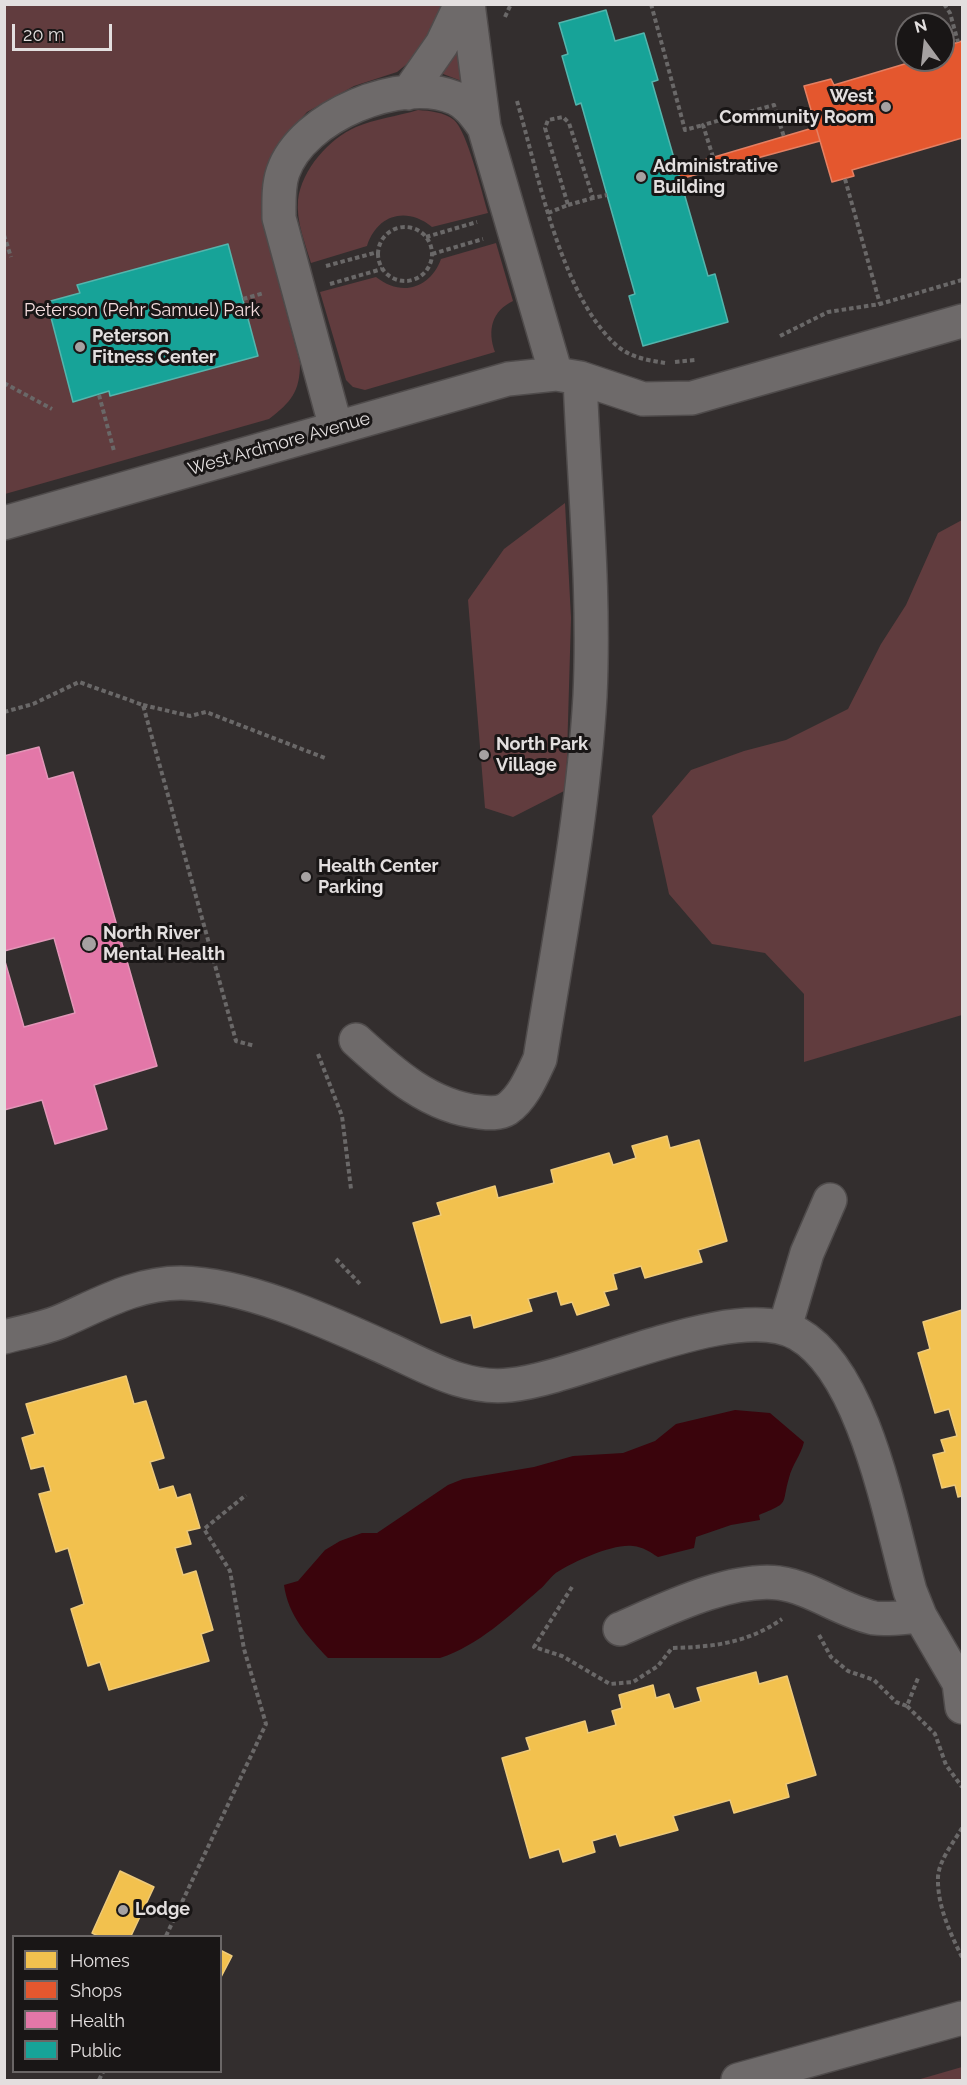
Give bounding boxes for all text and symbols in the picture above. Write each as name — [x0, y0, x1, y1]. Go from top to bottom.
scale bar — [15, 12, 116, 50]
north arrow — [895, 12, 955, 72]
text: N — [912, 15, 929, 37]
text: 20 m — [23, 24, 65, 45]
place label: West Community Room — [719, 86, 874, 128]
marker: West Community Room — [879, 100, 893, 114]
place label: Administrative Building — [653, 156, 778, 198]
marker: Administrative Building — [634, 170, 648, 184]
park label: Peterson (Pehr Samuel) Park — [24, 300, 260, 322]
place label: Peterson Fitness Center — [92, 326, 216, 368]
marker: Peterson Fitness Center — [73, 340, 87, 354]
street label: West Ardmore Avenue — [185, 408, 373, 480]
place label: North Park Village — [496, 734, 588, 777]
marker: North Park Village — [477, 748, 491, 762]
place label: Health Center Parking — [318, 856, 439, 898]
marker: Health Center Parking — [299, 870, 313, 884]
place label: North River Mental Health — [103, 923, 225, 966]
marker: North River Mental Health — [80, 935, 98, 953]
place label: Lodge — [135, 1899, 190, 1921]
marker: Lodge — [116, 1903, 130, 1917]
legend — [12, 1935, 222, 2073]
text: Homes — [70, 1950, 130, 1971]
text: Shops — [70, 1980, 122, 2001]
text: Health — [70, 2010, 125, 2031]
text: Public — [70, 2040, 122, 2061]

